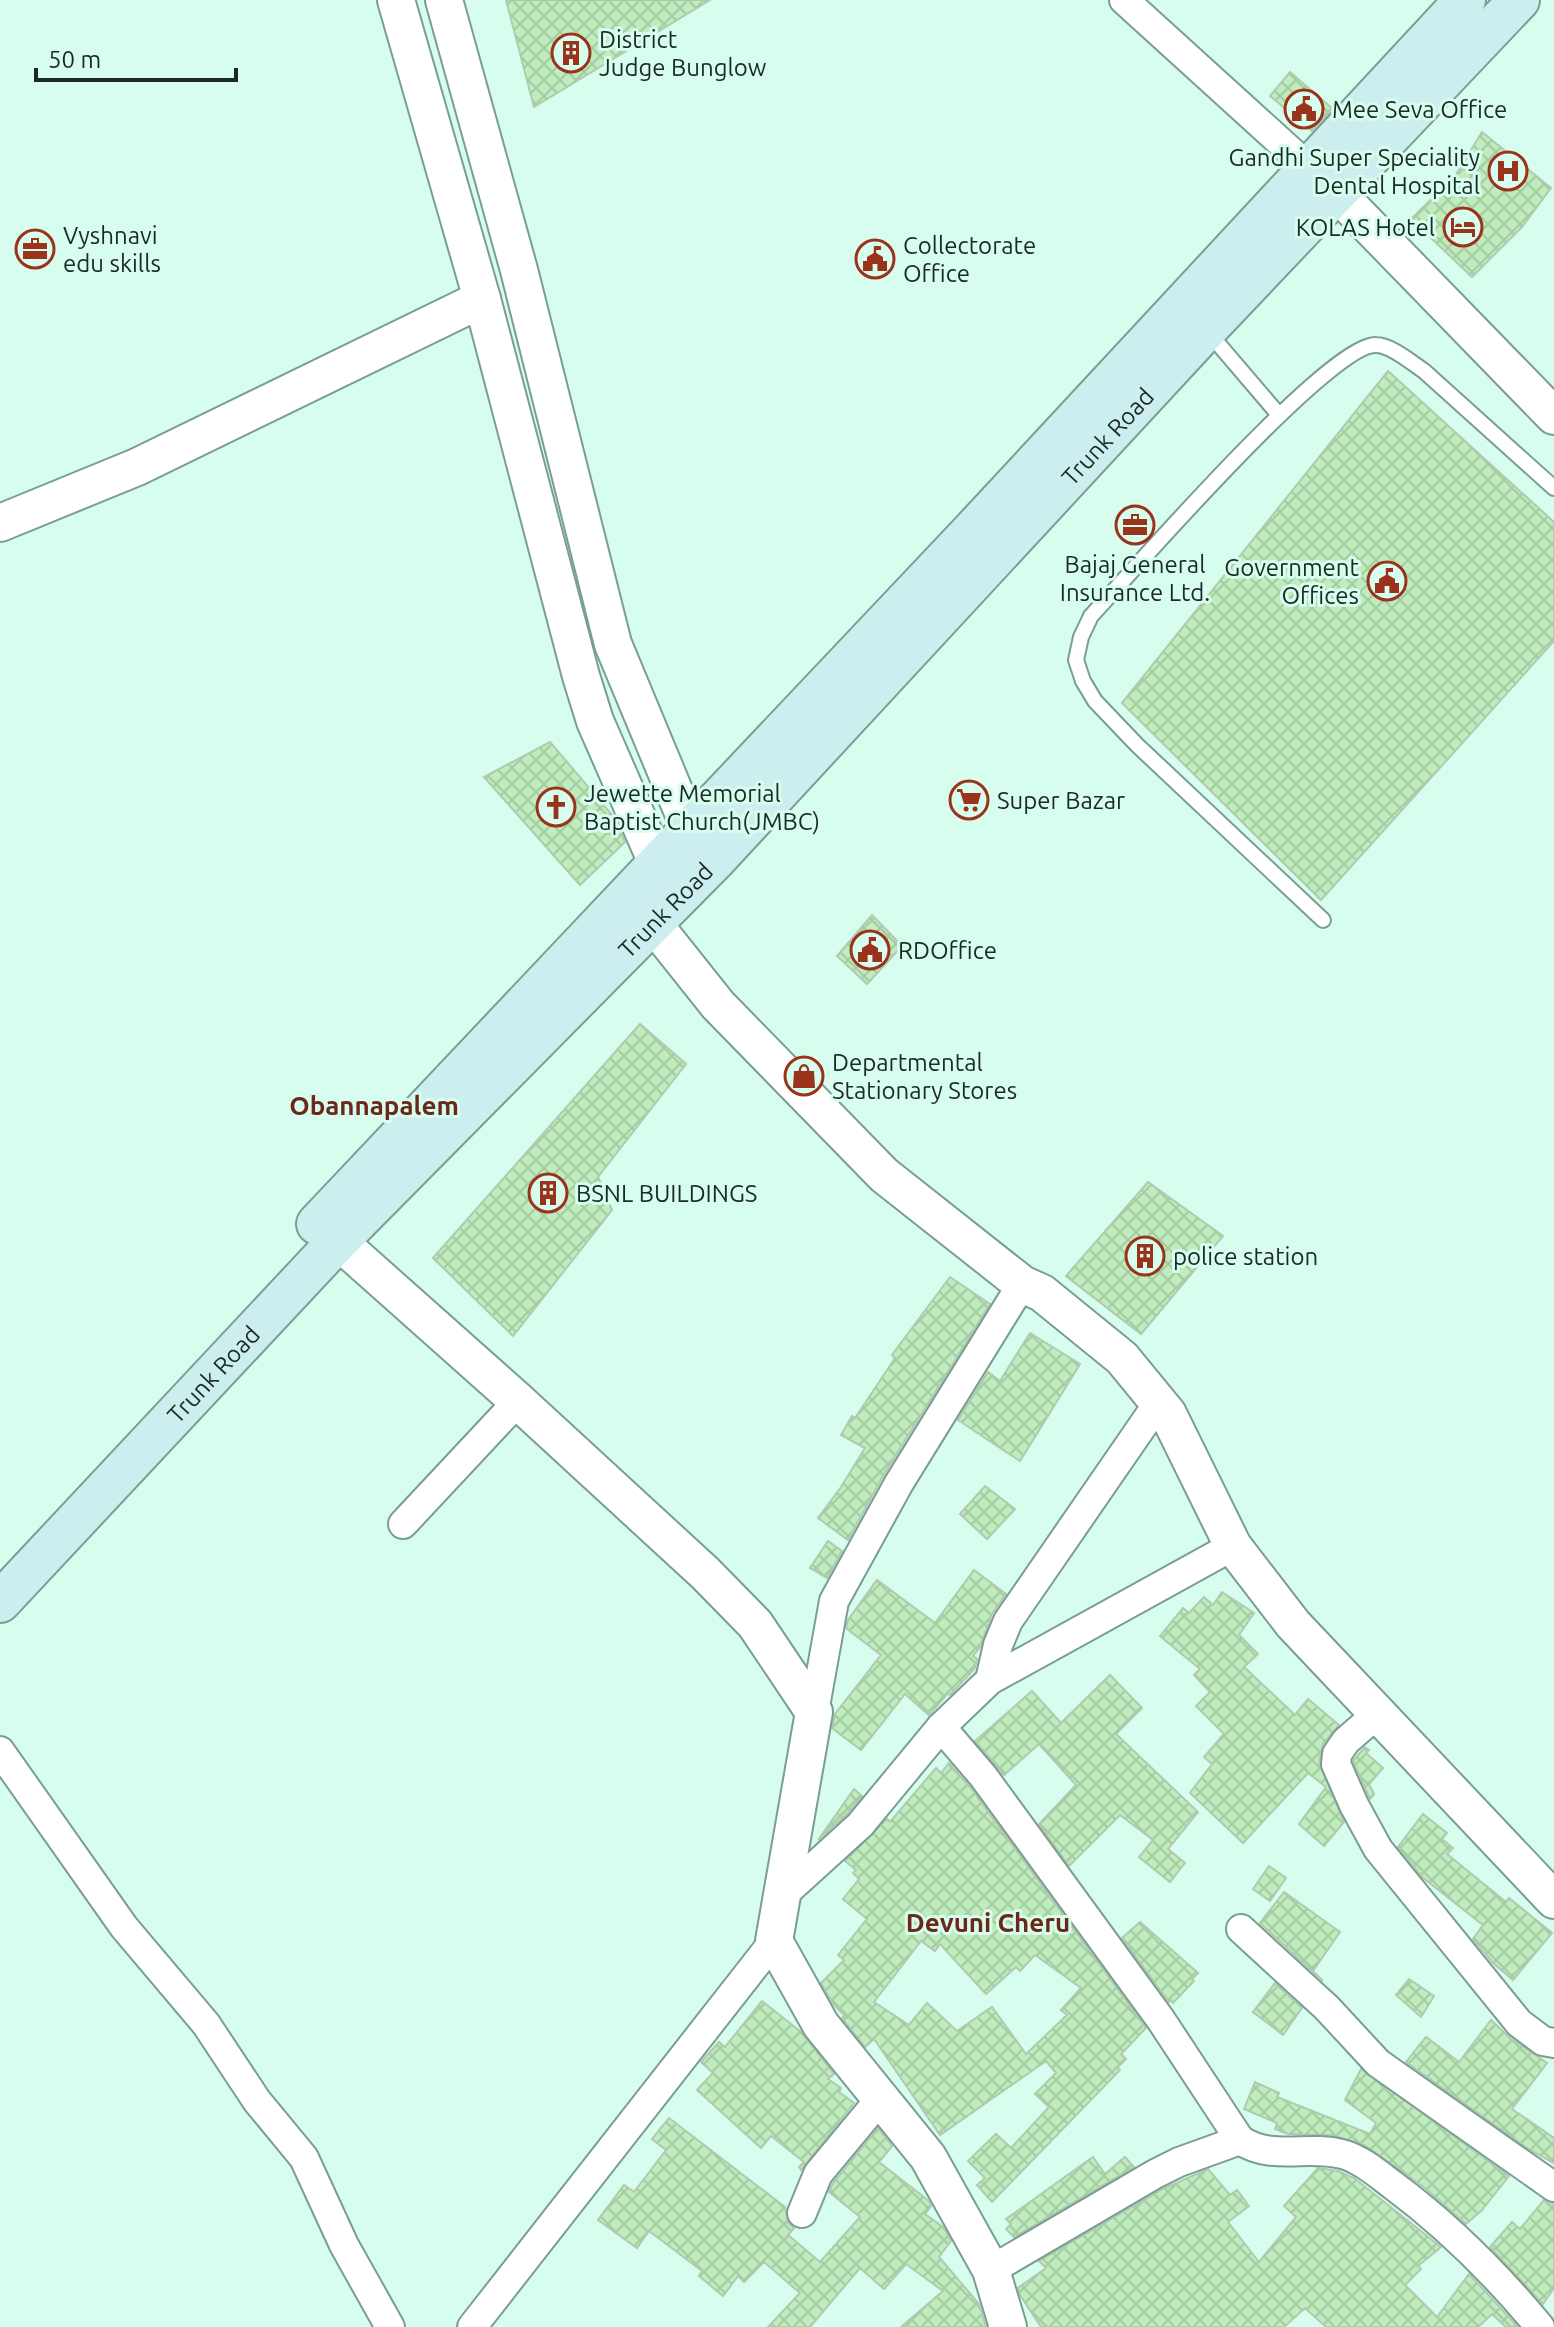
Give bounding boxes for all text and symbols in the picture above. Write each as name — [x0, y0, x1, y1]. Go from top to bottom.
place label: District Judge Bunglow — [599, 26, 767, 81]
scale bar — [36, 32, 236, 82]
building icon: District Judge Bunglow — [550, 32, 592, 74]
text: 50 m — [48, 46, 101, 73]
public building icon: Mee Seva Office — [1283, 88, 1325, 130]
place label: Mee Seva Office — [1332, 96, 1507, 123]
place label: Gandhi Super Speciality Dental Hospital — [1228, 144, 1480, 199]
hospital icon: Gandhi Super Speciality Dental Hospital — [1487, 150, 1529, 192]
hotel icon: KOLAS Hotel — [1442, 206, 1484, 248]
place label: KOLAS Hotel — [1296, 214, 1435, 241]
place label: Vyshnavi edu skills — [63, 222, 161, 277]
office icon: Vyshnavi edu skills — [14, 228, 56, 270]
place label: Collectorate Office — [903, 232, 1036, 287]
public building icon: Collectorate Office — [854, 238, 896, 280]
street label: Trunk Road — [1056, 382, 1159, 490]
office icon: Bajaj General Insurance Ltd. — [1114, 504, 1156, 546]
place label: Bajaj General Insurance Ltd. — [1060, 551, 1210, 606]
place label: Government Offices — [1224, 554, 1360, 609]
public building icon: Government Offices — [1366, 560, 1408, 602]
supermarket icon: Super Bazar — [948, 779, 990, 821]
place label: Jewette Memorial Baptist Church(JMBC) — [584, 780, 820, 835]
church icon: Jewette Memorial Baptist Church(JMBC) — [535, 786, 577, 828]
place label: Super Bazar — [997, 787, 1125, 814]
street label: Trunk Road — [613, 857, 718, 963]
public building icon: RDOffice — [849, 929, 891, 971]
place label: RDOffice — [898, 937, 997, 964]
place label: Departmental Stationary Stores — [832, 1049, 1017, 1104]
shop icon: Departmental Stationary Stores — [783, 1055, 825, 1097]
district label: Obannapalem — [289, 1091, 459, 1120]
building icon: BSNL BUILDINGS — [527, 1172, 569, 1214]
place label: BSNL BUILDINGS — [576, 1180, 757, 1207]
building icon: police station — [1124, 1235, 1166, 1277]
place label: police station — [1173, 1243, 1318, 1270]
street label: Trunk Road — [162, 1320, 265, 1428]
district label: Devuni Cheru — [906, 1908, 1070, 1937]

